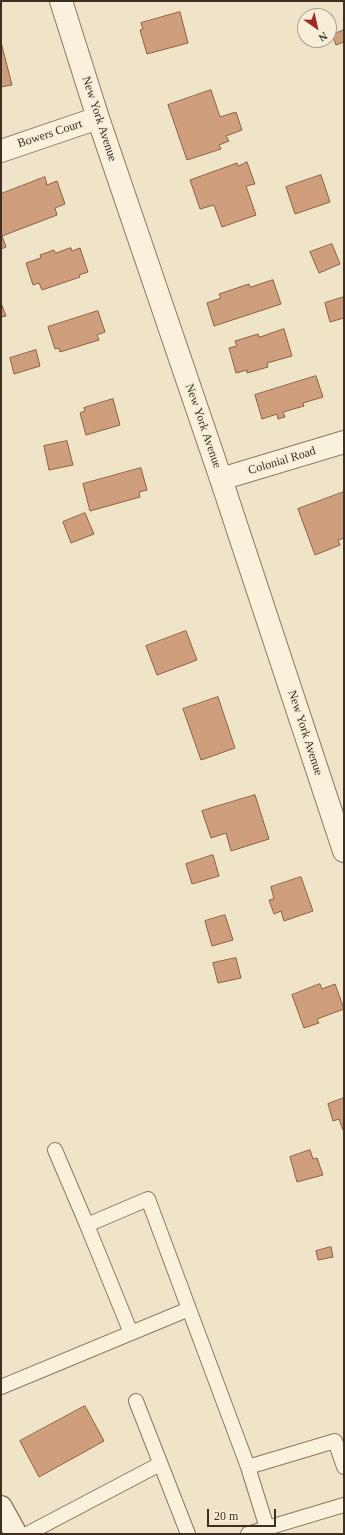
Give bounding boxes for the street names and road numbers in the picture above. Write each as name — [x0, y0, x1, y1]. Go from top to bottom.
street label: New York Avenue — [78, 75, 120, 163]
street label: Bowers Court — [16, 117, 84, 151]
street label: New York Avenue — [182, 382, 224, 470]
street label: Colonial Road — [247, 444, 317, 478]
street label: New York Avenue — [284, 689, 326, 777]

